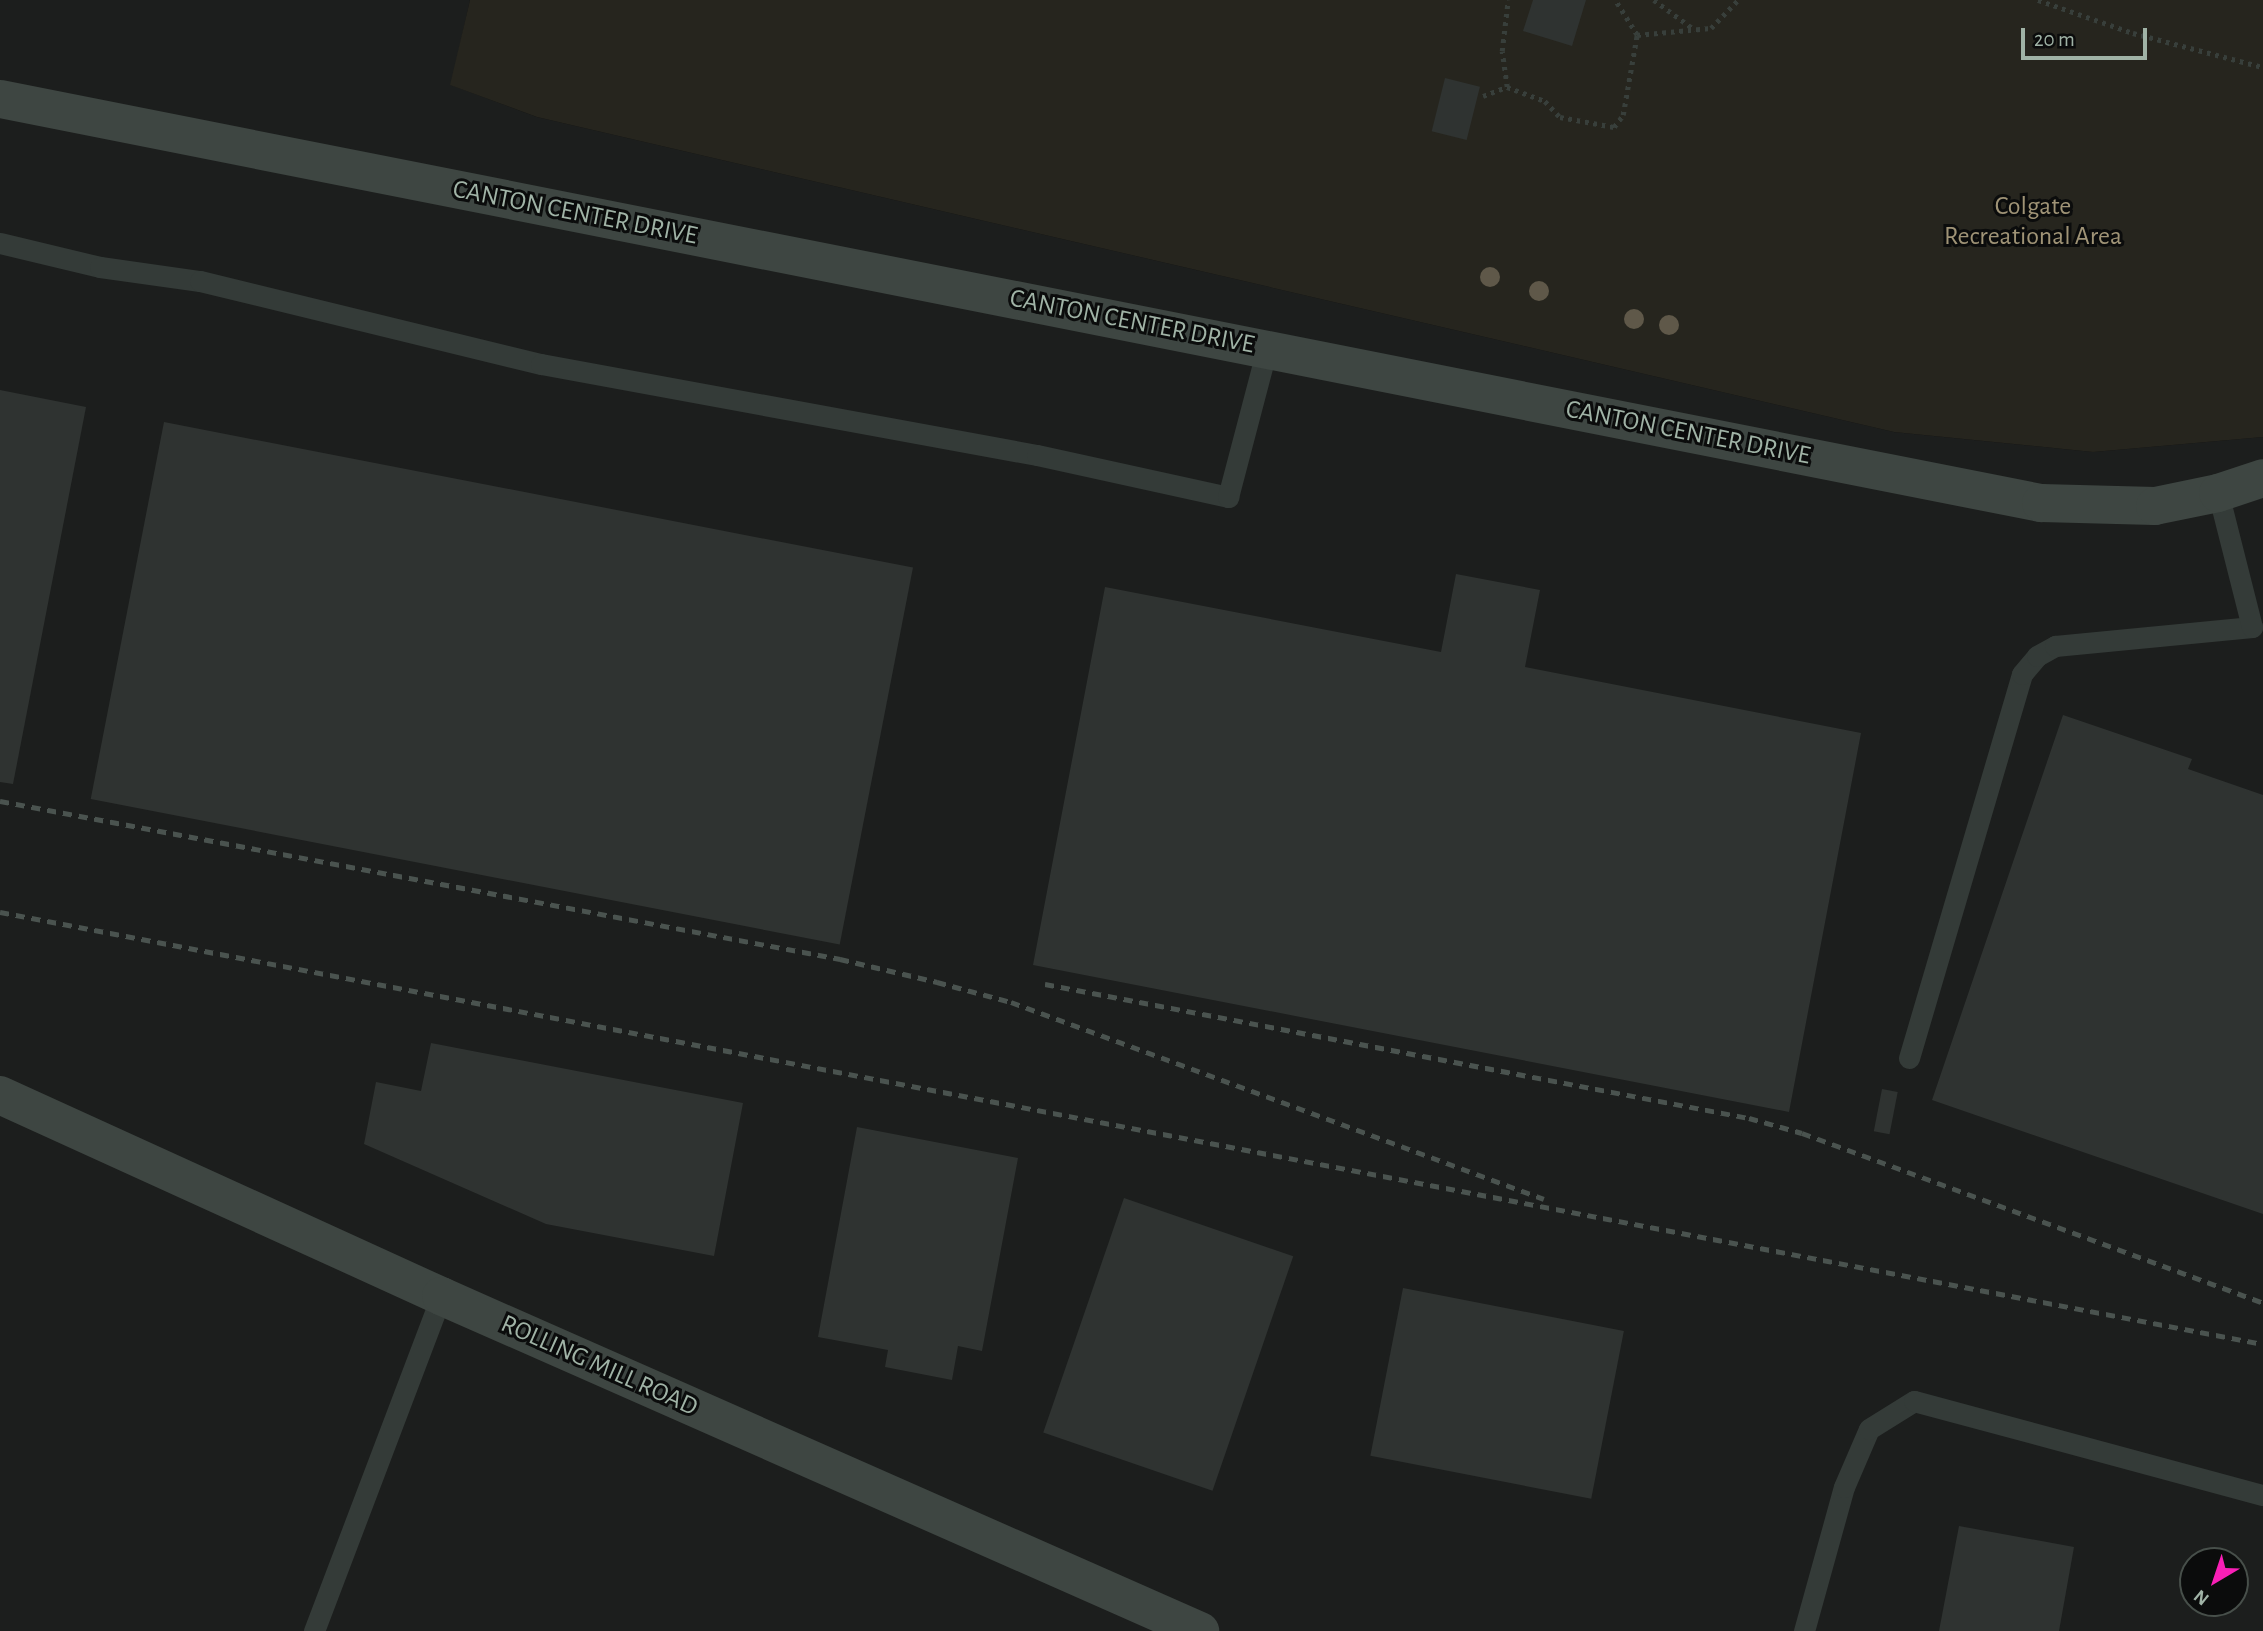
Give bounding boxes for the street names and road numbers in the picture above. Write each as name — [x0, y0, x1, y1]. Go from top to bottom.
street label: CANTON CENTER DRIVE — [450, 174, 700, 252]
street label: CANTON CENTER DRIVE — [1007, 283, 1257, 361]
street label: CANTON CENTER DRIVE — [1563, 394, 1813, 472]
street label: ROLLING MILL ROAD — [496, 1309, 702, 1423]

